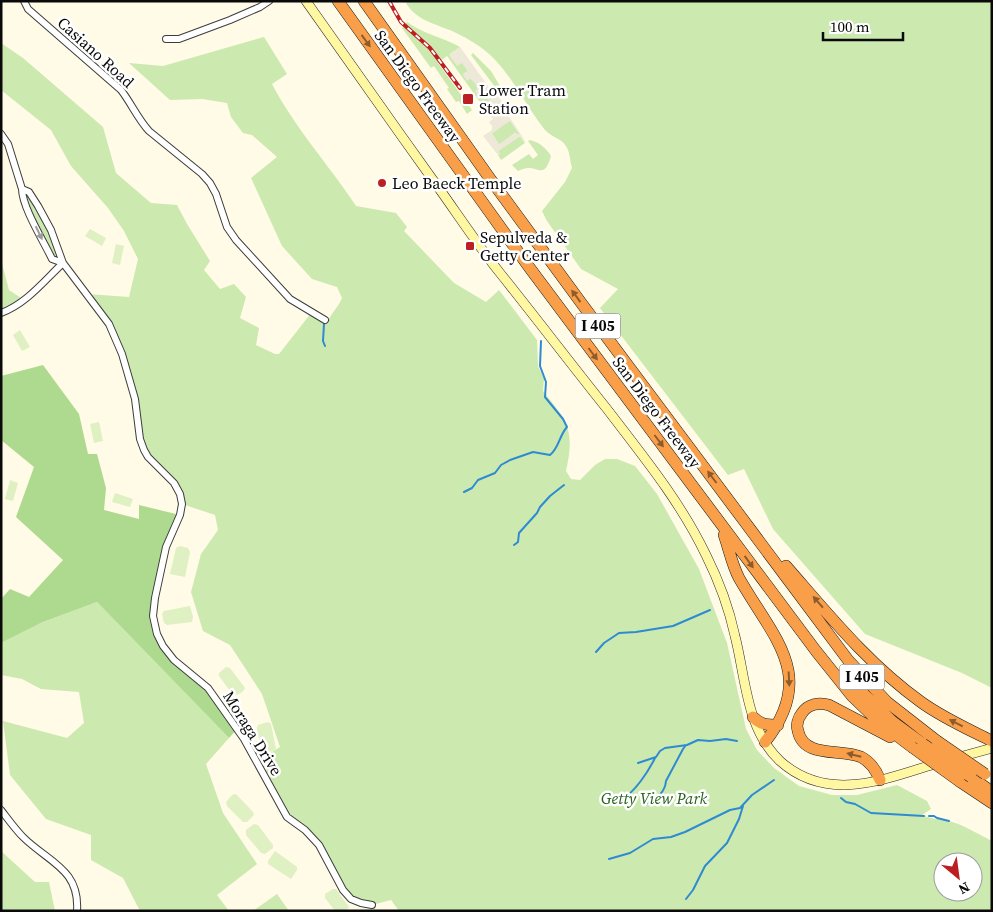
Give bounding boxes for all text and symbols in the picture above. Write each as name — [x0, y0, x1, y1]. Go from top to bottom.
scale bar — [823, 10, 903, 42]
street label: Casiano Road — [53, 12, 139, 92]
text: 100 m — [830, 16, 870, 37]
street label: San Diego Freeway — [370, 25, 467, 148]
one-way arrow — [361, 34, 371, 48]
place label: Lower Tram Station — [479, 79, 566, 119]
marker: Lower Tram Station — [461, 92, 475, 106]
place label: Leo Baeck Temple — [392, 172, 521, 194]
marker: Leo Baeck Temple — [376, 177, 388, 189]
one-way arrow — [35, 226, 43, 240]
place label: Sepulveda & Getty Center — [480, 226, 570, 266]
marker: Sepulveda & Getty Center — [464, 240, 476, 252]
one-way arrow — [570, 290, 581, 303]
road number: I 405 — [576, 314, 620, 338]
one-way arrow — [588, 347, 599, 360]
street label: San Diego Freeway — [608, 352, 707, 473]
one-way arrow — [653, 434, 664, 447]
one-way arrow — [706, 471, 717, 484]
one-way arrow — [743, 555, 754, 568]
one-way arrow — [812, 597, 824, 609]
road number: I 405 — [840, 664, 884, 690]
one-way arrow — [786, 671, 794, 687]
street label: Moraga Drive — [218, 687, 288, 779]
one-way arrow — [949, 719, 963, 727]
one-way arrow — [846, 751, 861, 759]
park label: Getty View Park — [601, 787, 707, 809]
north arrow — [933, 852, 983, 902]
text: N — [955, 877, 974, 900]

